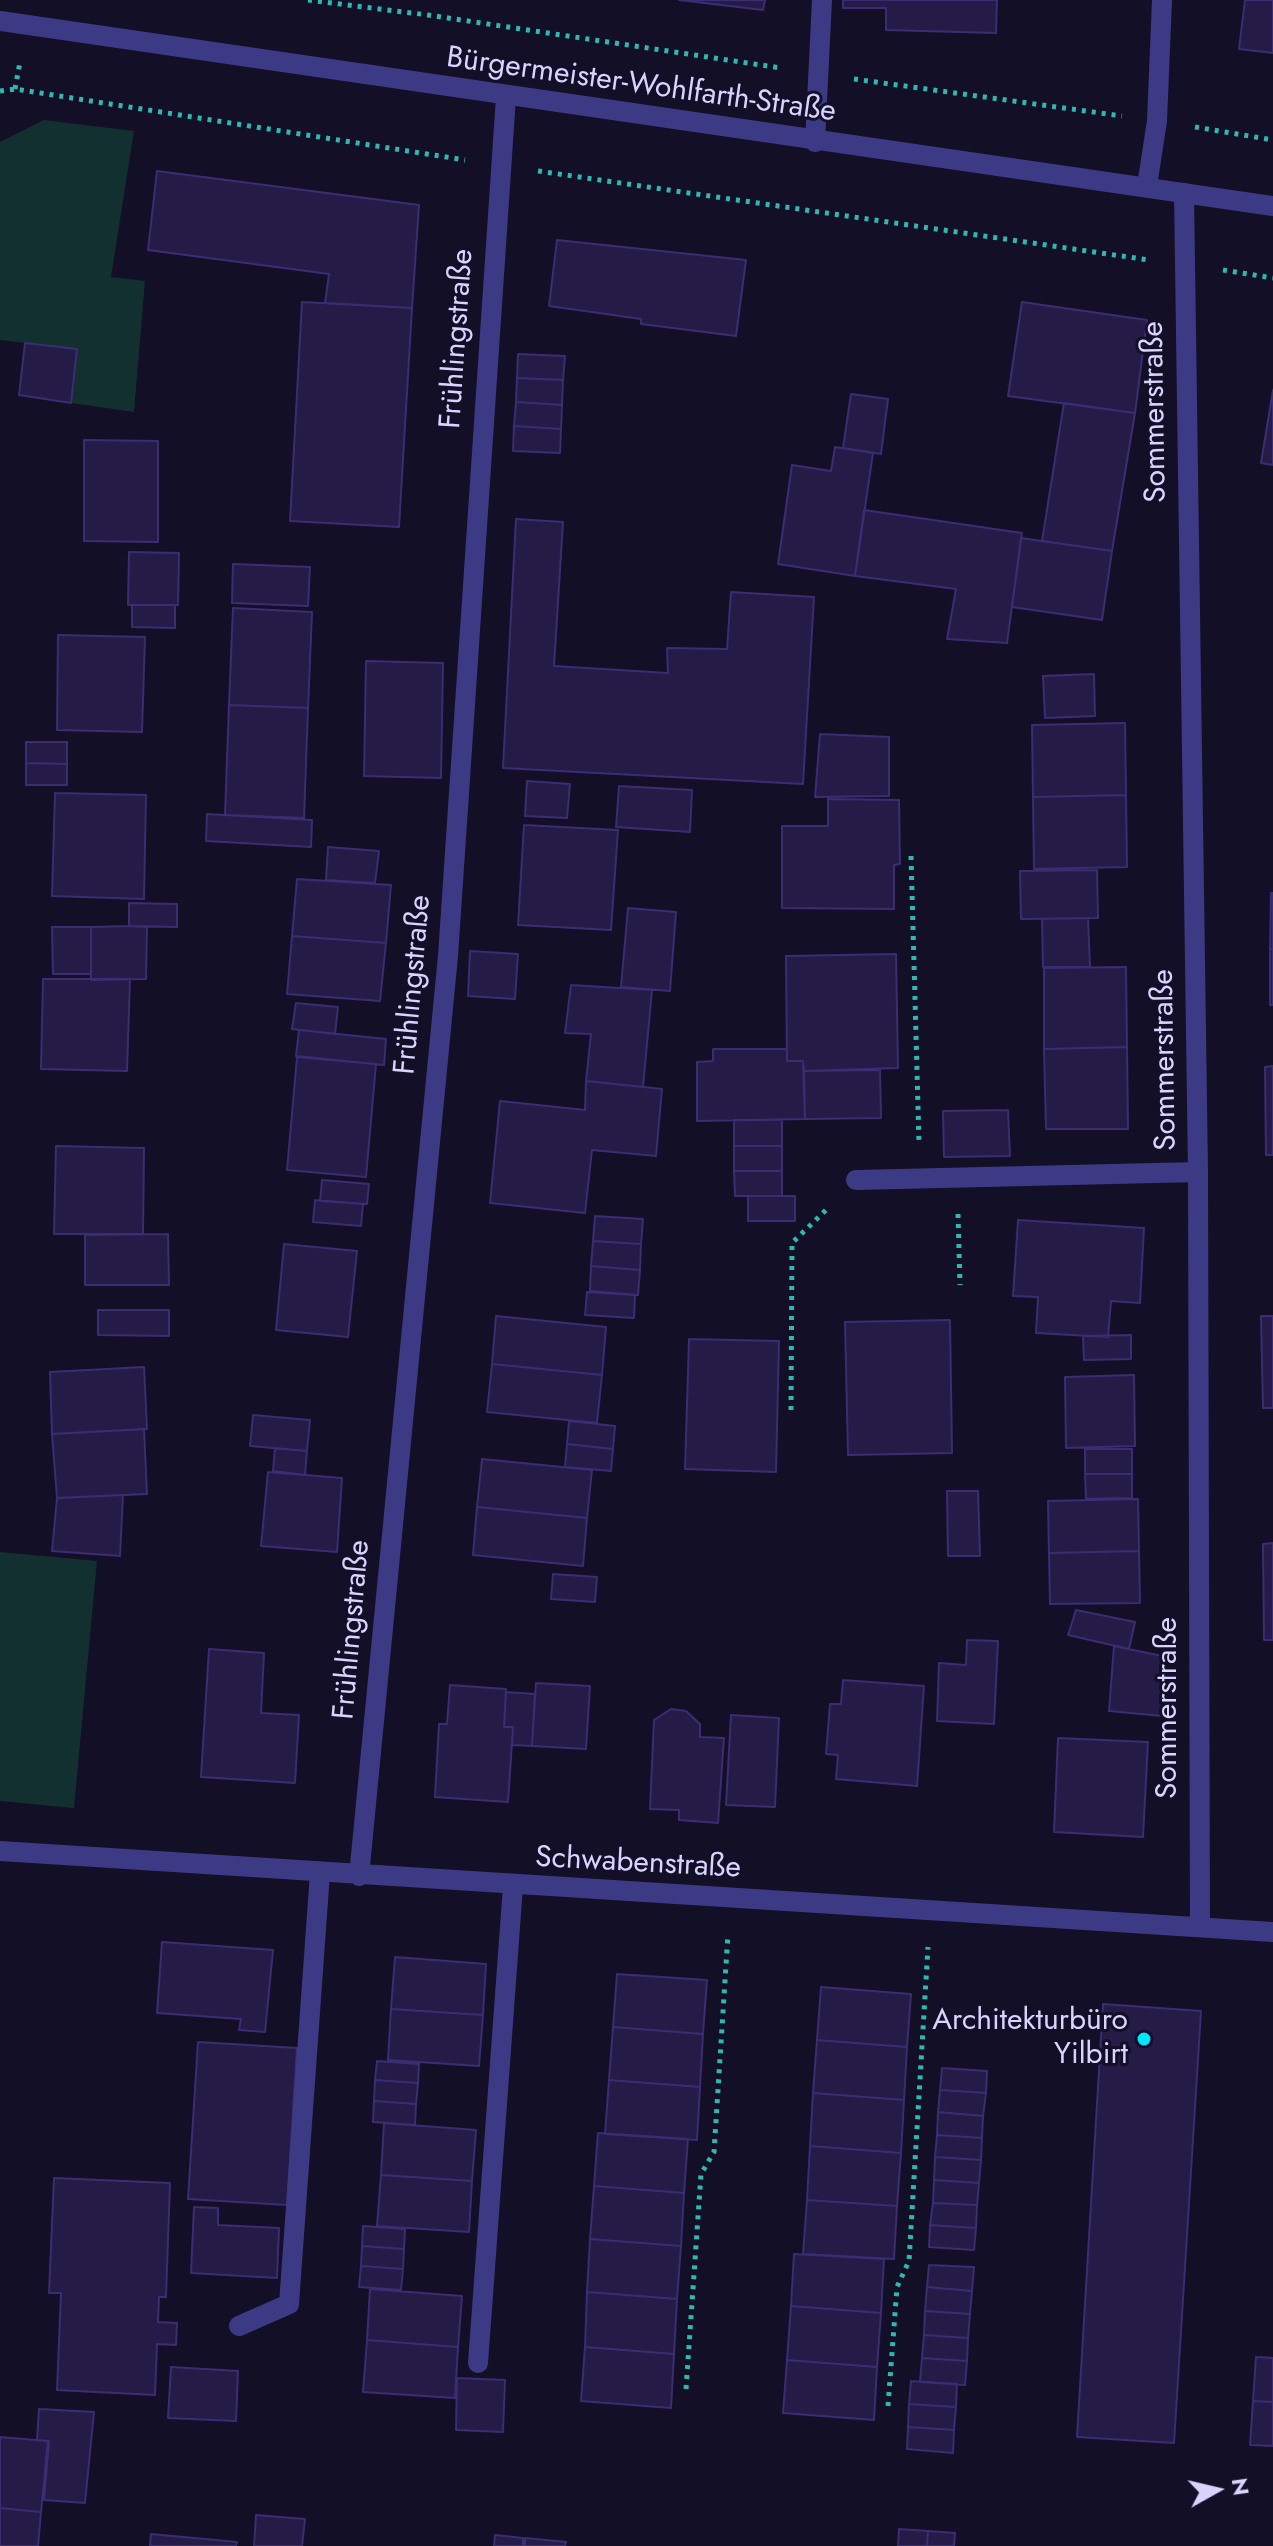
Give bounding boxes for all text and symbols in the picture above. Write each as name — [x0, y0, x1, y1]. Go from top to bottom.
street label: Bürgermeister-Wohlfarth-Straße — [444, 41, 838, 131]
street label: Frühlingstraße — [434, 248, 482, 430]
street label: Sommerstraße — [1136, 321, 1176, 503]
street label: Frühlingstraße — [388, 894, 440, 1076]
street label: Sommerstraße — [1146, 969, 1186, 1151]
street label: Frühlingstraße — [327, 1539, 379, 1721]
street label: Sommerstraße — [1151, 1617, 1187, 1799]
street label: Schwabenstraße — [534, 1841, 742, 1887]
place label: Architekturbüro Yilbirt — [932, 2004, 1128, 2074]
marker: Architekturbüro Yilbirt — [1135, 2030, 1153, 2048]
north arrow — [1177, 2450, 1257, 2530]
text: N — [1224, 2476, 1258, 2498]

